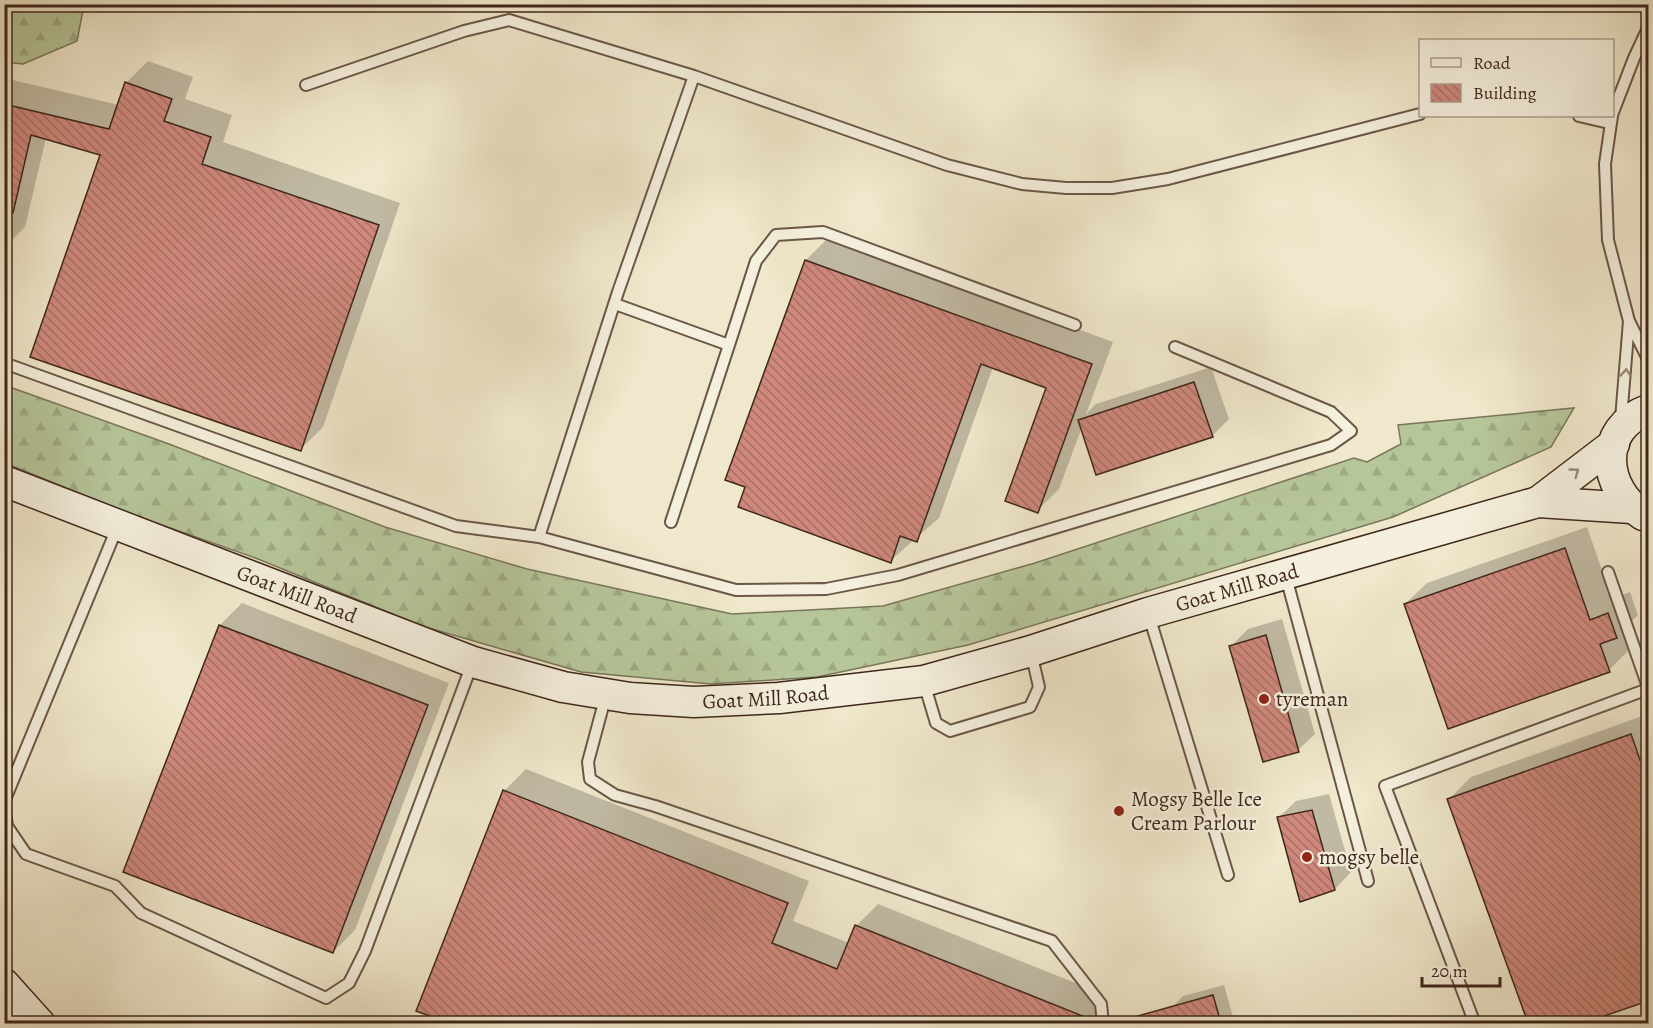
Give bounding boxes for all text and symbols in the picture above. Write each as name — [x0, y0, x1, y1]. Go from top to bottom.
legend — [1419, 39, 1614, 117]
text: Road — [1473, 51, 1511, 75]
text: Building — [1473, 81, 1537, 105]
one-way arrow — [1619, 368, 1632, 377]
one-way arrow — [1568, 468, 1579, 479]
street label: Goat Mill Road — [1172, 557, 1303, 618]
street label: Goat Mill Road — [233, 558, 362, 630]
street label: Goat Mill Road — [702, 678, 831, 716]
place label: tyreman — [1276, 685, 1348, 713]
marker: tyreman — [1257, 692, 1271, 706]
place label: Mogsy Belle Ice Cream Parlour — [1131, 785, 1262, 837]
marker: Mogsy Belle Ice Cream Parlour — [1112, 804, 1126, 818]
place label: mogsy belle — [1319, 843, 1419, 871]
marker: mogsy belle — [1300, 850, 1314, 864]
scale bar — [1422, 950, 1500, 988]
text: 20 m — [1431, 959, 1468, 983]

